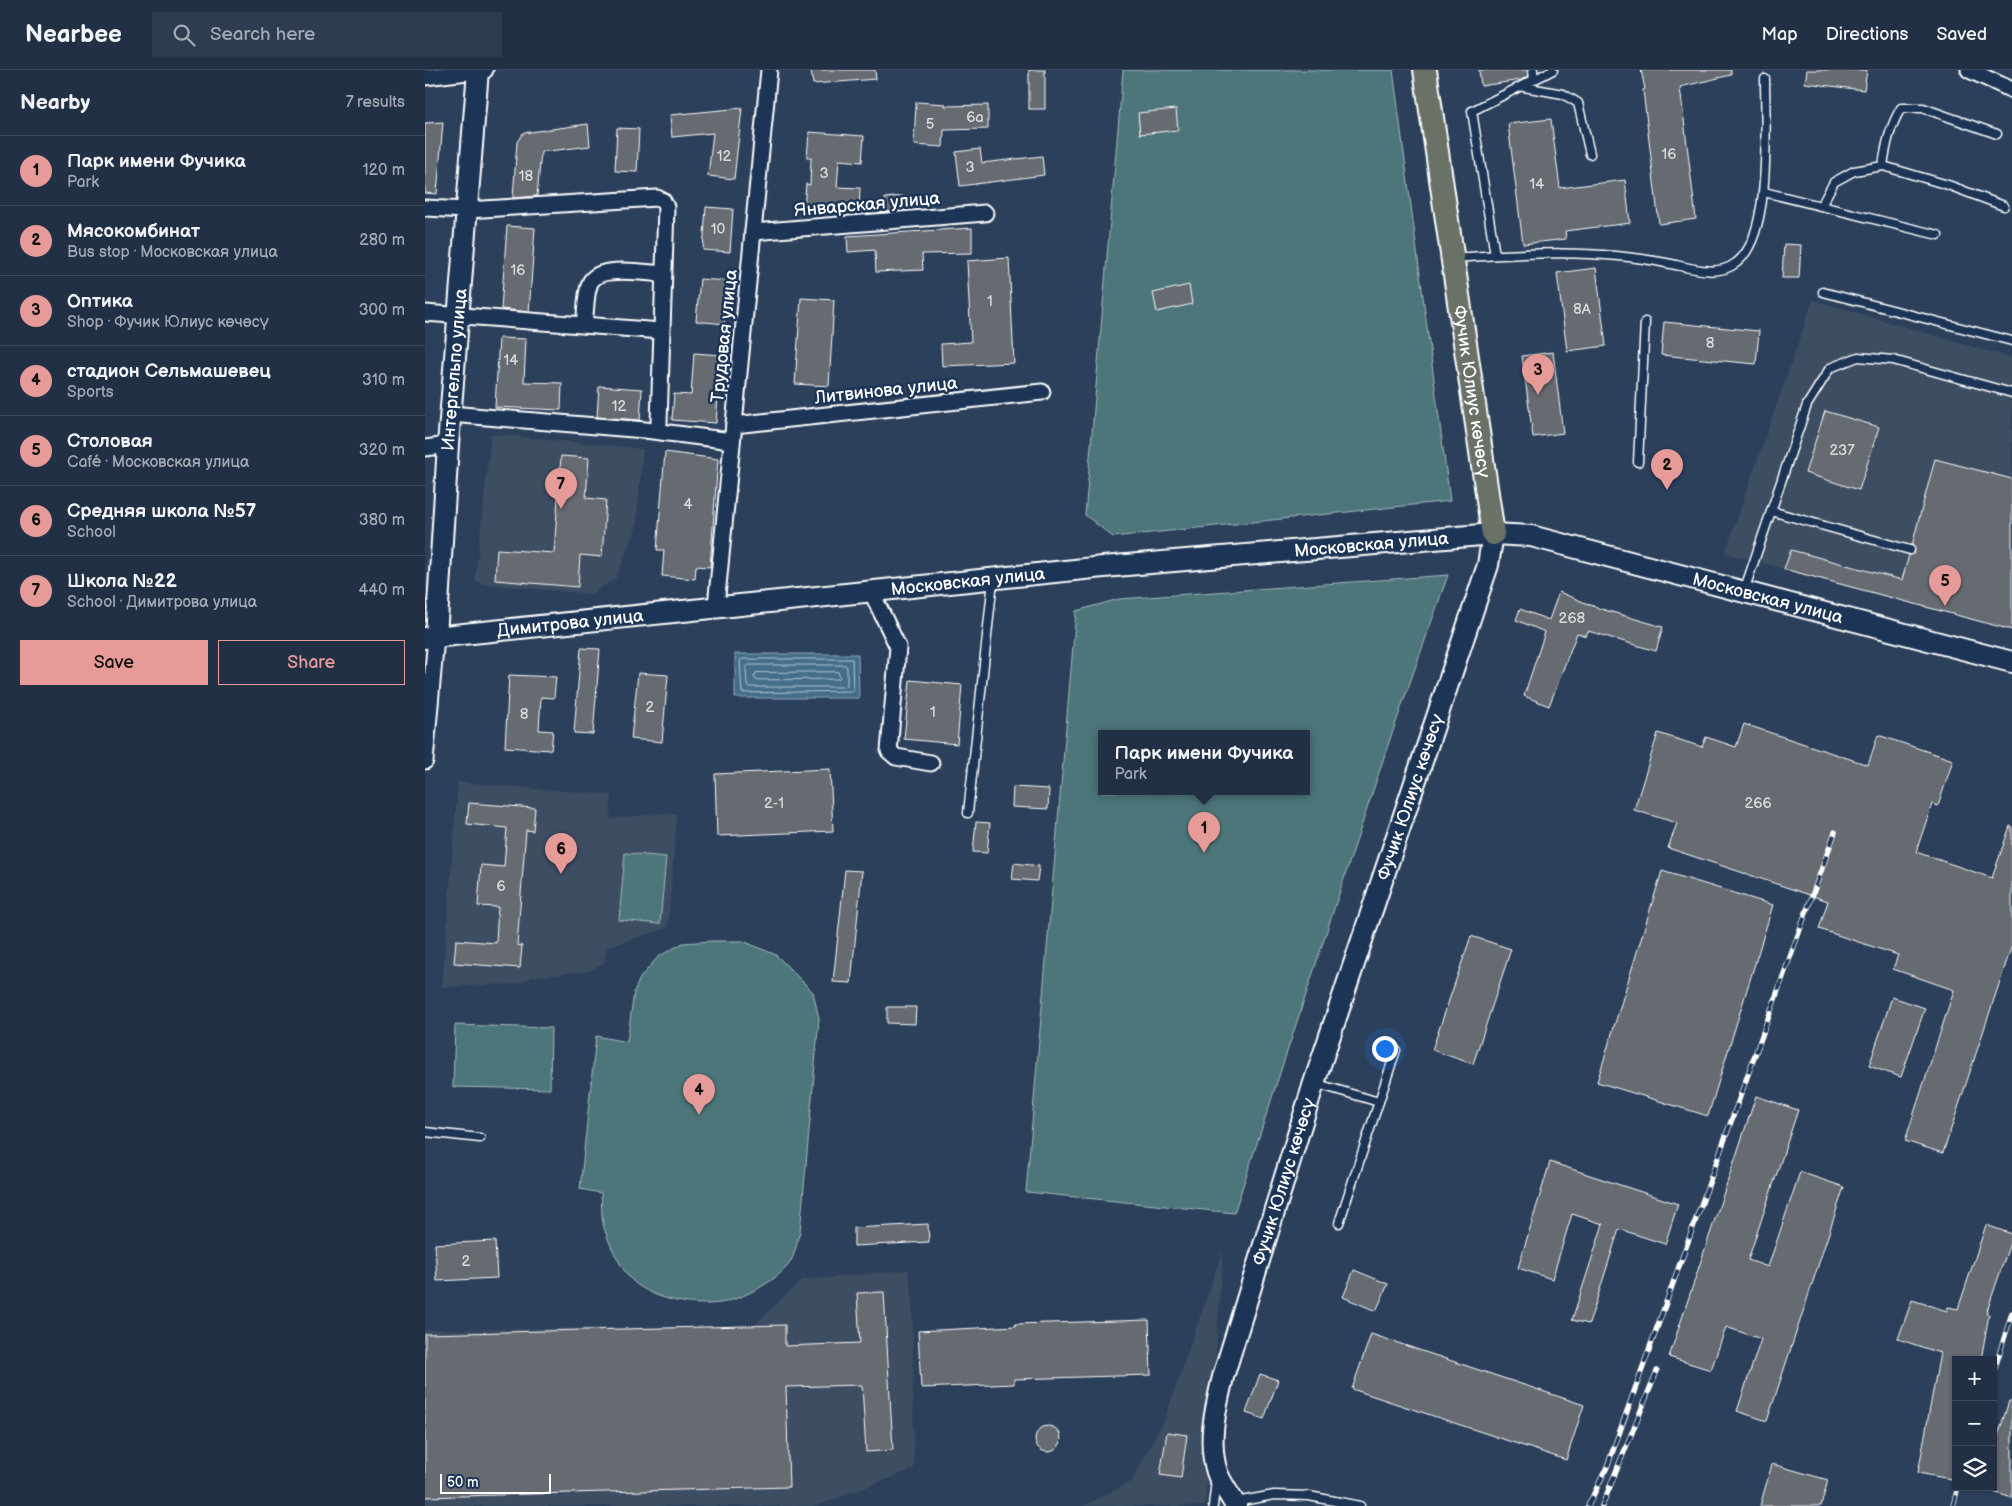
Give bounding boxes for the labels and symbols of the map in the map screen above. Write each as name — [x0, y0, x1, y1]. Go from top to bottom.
house number: 6a — [966, 108, 984, 127]
house number: 5 — [926, 115, 934, 134]
house number: 16 — [1662, 145, 1676, 164]
house number: 12 — [717, 147, 731, 166]
house number: 3 — [965, 158, 975, 177]
house number: 3 — [819, 164, 829, 183]
house number: 18 — [519, 167, 534, 186]
house number: 14 — [1530, 175, 1544, 194]
street label: Январская улица — [793, 188, 941, 221]
house number: 10 — [711, 220, 725, 239]
house number: 16 — [511, 261, 525, 280]
street label: Трудовая улица — [707, 268, 742, 404]
street label: Интергельпо улица — [438, 287, 472, 452]
house number: 1 — [987, 292, 993, 311]
house number: 8А — [1573, 300, 1592, 319]
street label: Фучик Юлиус көчөсү — [1449, 304, 1495, 480]
house number: 8 — [1706, 334, 1715, 353]
house number: 14 — [504, 351, 518, 370]
pin: 3 — [1522, 354, 1554, 395]
street label: Литвинова улица — [813, 373, 959, 409]
house number: 12 — [612, 397, 626, 416]
house number: 237 — [1829, 441, 1855, 460]
pin: 2 — [1651, 449, 1683, 490]
pin: 7 — [545, 468, 577, 509]
house number: 4 — [683, 495, 693, 514]
street label: Московская улица — [1293, 528, 1450, 562]
street label: Московская улица — [890, 563, 1047, 600]
pin: 5 — [1929, 565, 1961, 606]
street label: Московская улица — [1690, 569, 1846, 628]
street label: Димитрова улица — [496, 605, 645, 641]
house number: 268 — [1559, 609, 1586, 628]
house number: 2 — [646, 698, 655, 717]
house number: 1 — [930, 703, 936, 722]
house number: 8 — [520, 705, 529, 724]
street label: Фучик Юлиус көчөсү — [1373, 711, 1448, 883]
house number: 2-1 — [764, 794, 784, 813]
house number: 266 — [1744, 794, 1772, 813]
pin: 1 — [1188, 812, 1220, 853]
pin: 6 — [545, 833, 577, 874]
house number: 6 — [496, 877, 506, 896]
your location — [1372, 1036, 1398, 1062]
pin: 4 — [683, 1074, 715, 1115]
street label: Фучик Юлиус көчөсү — [1248, 1095, 1320, 1268]
house number: 2 — [462, 1252, 471, 1271]
scale bar — [440, 1471, 551, 1494]

